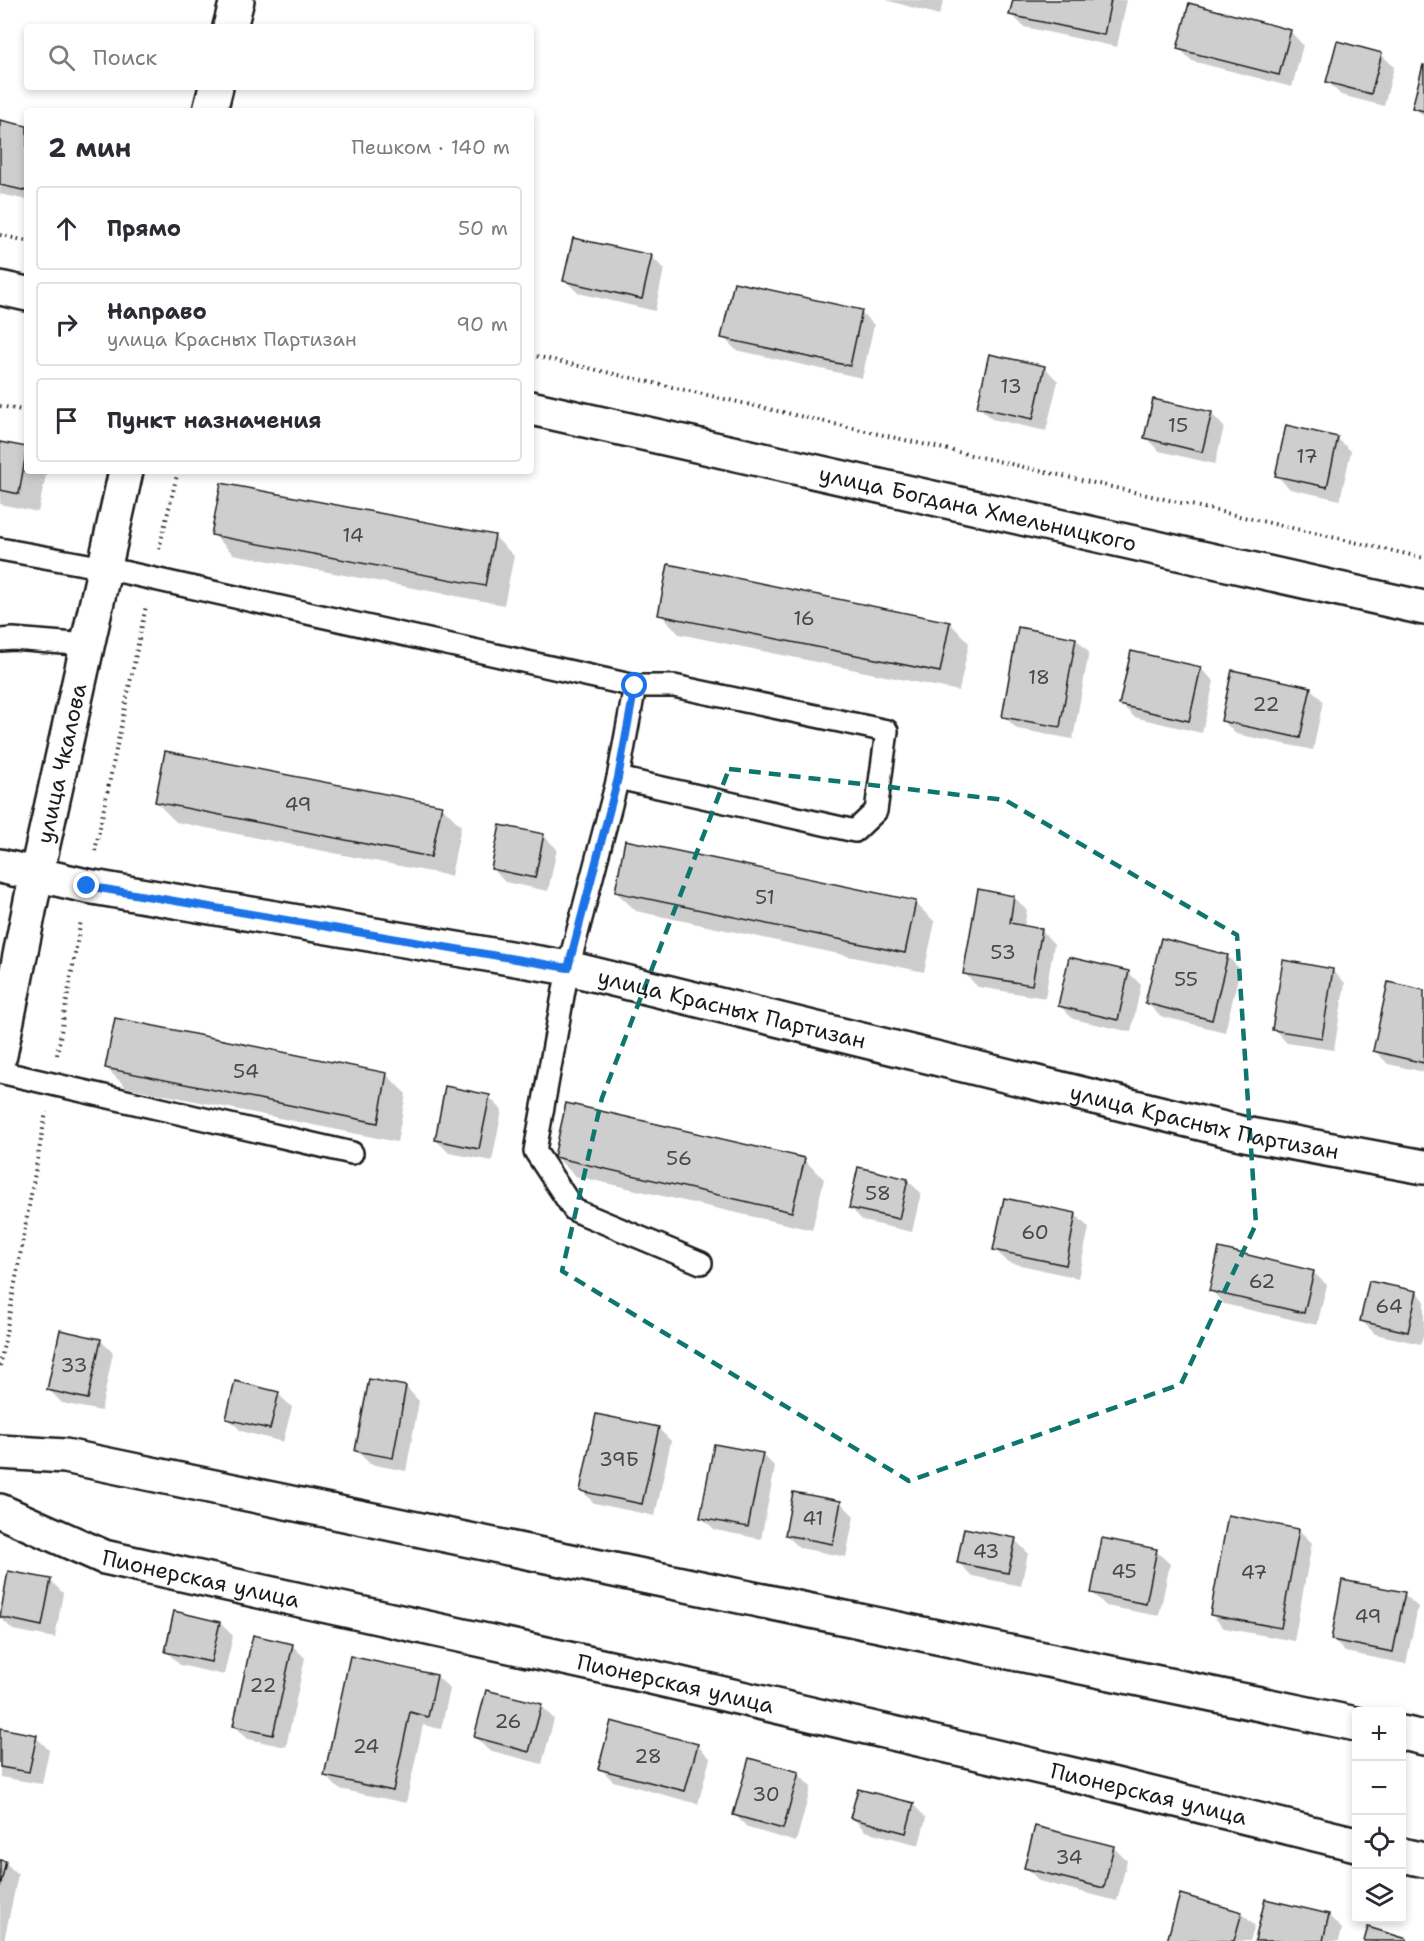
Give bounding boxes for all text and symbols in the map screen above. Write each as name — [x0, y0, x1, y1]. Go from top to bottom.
search box — [24, 24, 534, 90]
icon: search — [45, 41, 78, 74]
text: Поиск — [93, 43, 157, 72]
text: 2 мин — [48, 130, 131, 165]
text: Пешком · 140 m — [352, 134, 510, 160]
icon: ahead — [50, 212, 83, 245]
text: Прямо — [107, 214, 181, 243]
text: 50 m — [458, 215, 508, 241]
text: Направо — [107, 297, 207, 326]
icon: right — [50, 308, 83, 341]
text: 90 m — [456, 311, 508, 337]
text: улица Красных Партизан — [107, 326, 357, 352]
house number: 13 — [1000, 373, 1022, 399]
icon: arrive — [50, 404, 83, 437]
text: Пункт назначения — [107, 406, 321, 435]
house number: 15 — [1168, 412, 1188, 438]
house number: 17 — [1296, 443, 1318, 469]
street label: улица Богдана Хмельницкого — [816, 459, 1139, 558]
house number: 14 — [342, 522, 364, 548]
house number: 16 — [793, 605, 815, 631]
house number: 18 — [1028, 664, 1050, 690]
route start — [621, 672, 647, 698]
street label: улица Чкалова — [30, 680, 93, 846]
house number: 22 — [1253, 691, 1280, 717]
house number: 49 — [284, 791, 312, 817]
route end — [73, 872, 99, 898]
house number: 51 — [755, 884, 775, 910]
house number: 53 — [990, 939, 1016, 965]
street label: улица Красных Партизан — [595, 962, 869, 1055]
house number: 55 — [1174, 966, 1198, 992]
house number: 54 — [233, 1058, 259, 1084]
street label: улица Красных Партизан — [1067, 1078, 1341, 1166]
house number: 56 — [666, 1145, 692, 1171]
house number: 58 — [865, 1180, 891, 1206]
house number: 60 — [1021, 1219, 1049, 1245]
house number: 62 — [1249, 1268, 1275, 1294]
house number: 64 — [1375, 1293, 1403, 1319]
house number: 33 — [61, 1352, 87, 1378]
house number: 39Б — [599, 1446, 639, 1472]
house number: 41 — [802, 1505, 824, 1531]
house number: 43 — [973, 1538, 999, 1564]
street label: Пионерская улица — [99, 1543, 303, 1615]
house number: 45 — [1111, 1558, 1137, 1584]
house number: 47 — [1241, 1559, 1267, 1585]
house number: 49 — [1354, 1603, 1382, 1629]
street label: Пионерская улица — [574, 1647, 777, 1720]
house number: 22 — [250, 1672, 277, 1698]
map controls — [1352, 1707, 1406, 1923]
button: + — [1352, 1707, 1406, 1761]
house number: 26 — [494, 1708, 522, 1734]
house number: 24 — [353, 1733, 379, 1759]
house number: 28 — [634, 1743, 662, 1769]
street label: Пионерская улица — [1048, 1756, 1250, 1832]
button: − — [1352, 1761, 1406, 1815]
house number: 30 — [752, 1781, 780, 1807]
button: locate — [1352, 1815, 1406, 1869]
house number: 34 — [1055, 1844, 1083, 1870]
button: layers — [1352, 1869, 1406, 1923]

